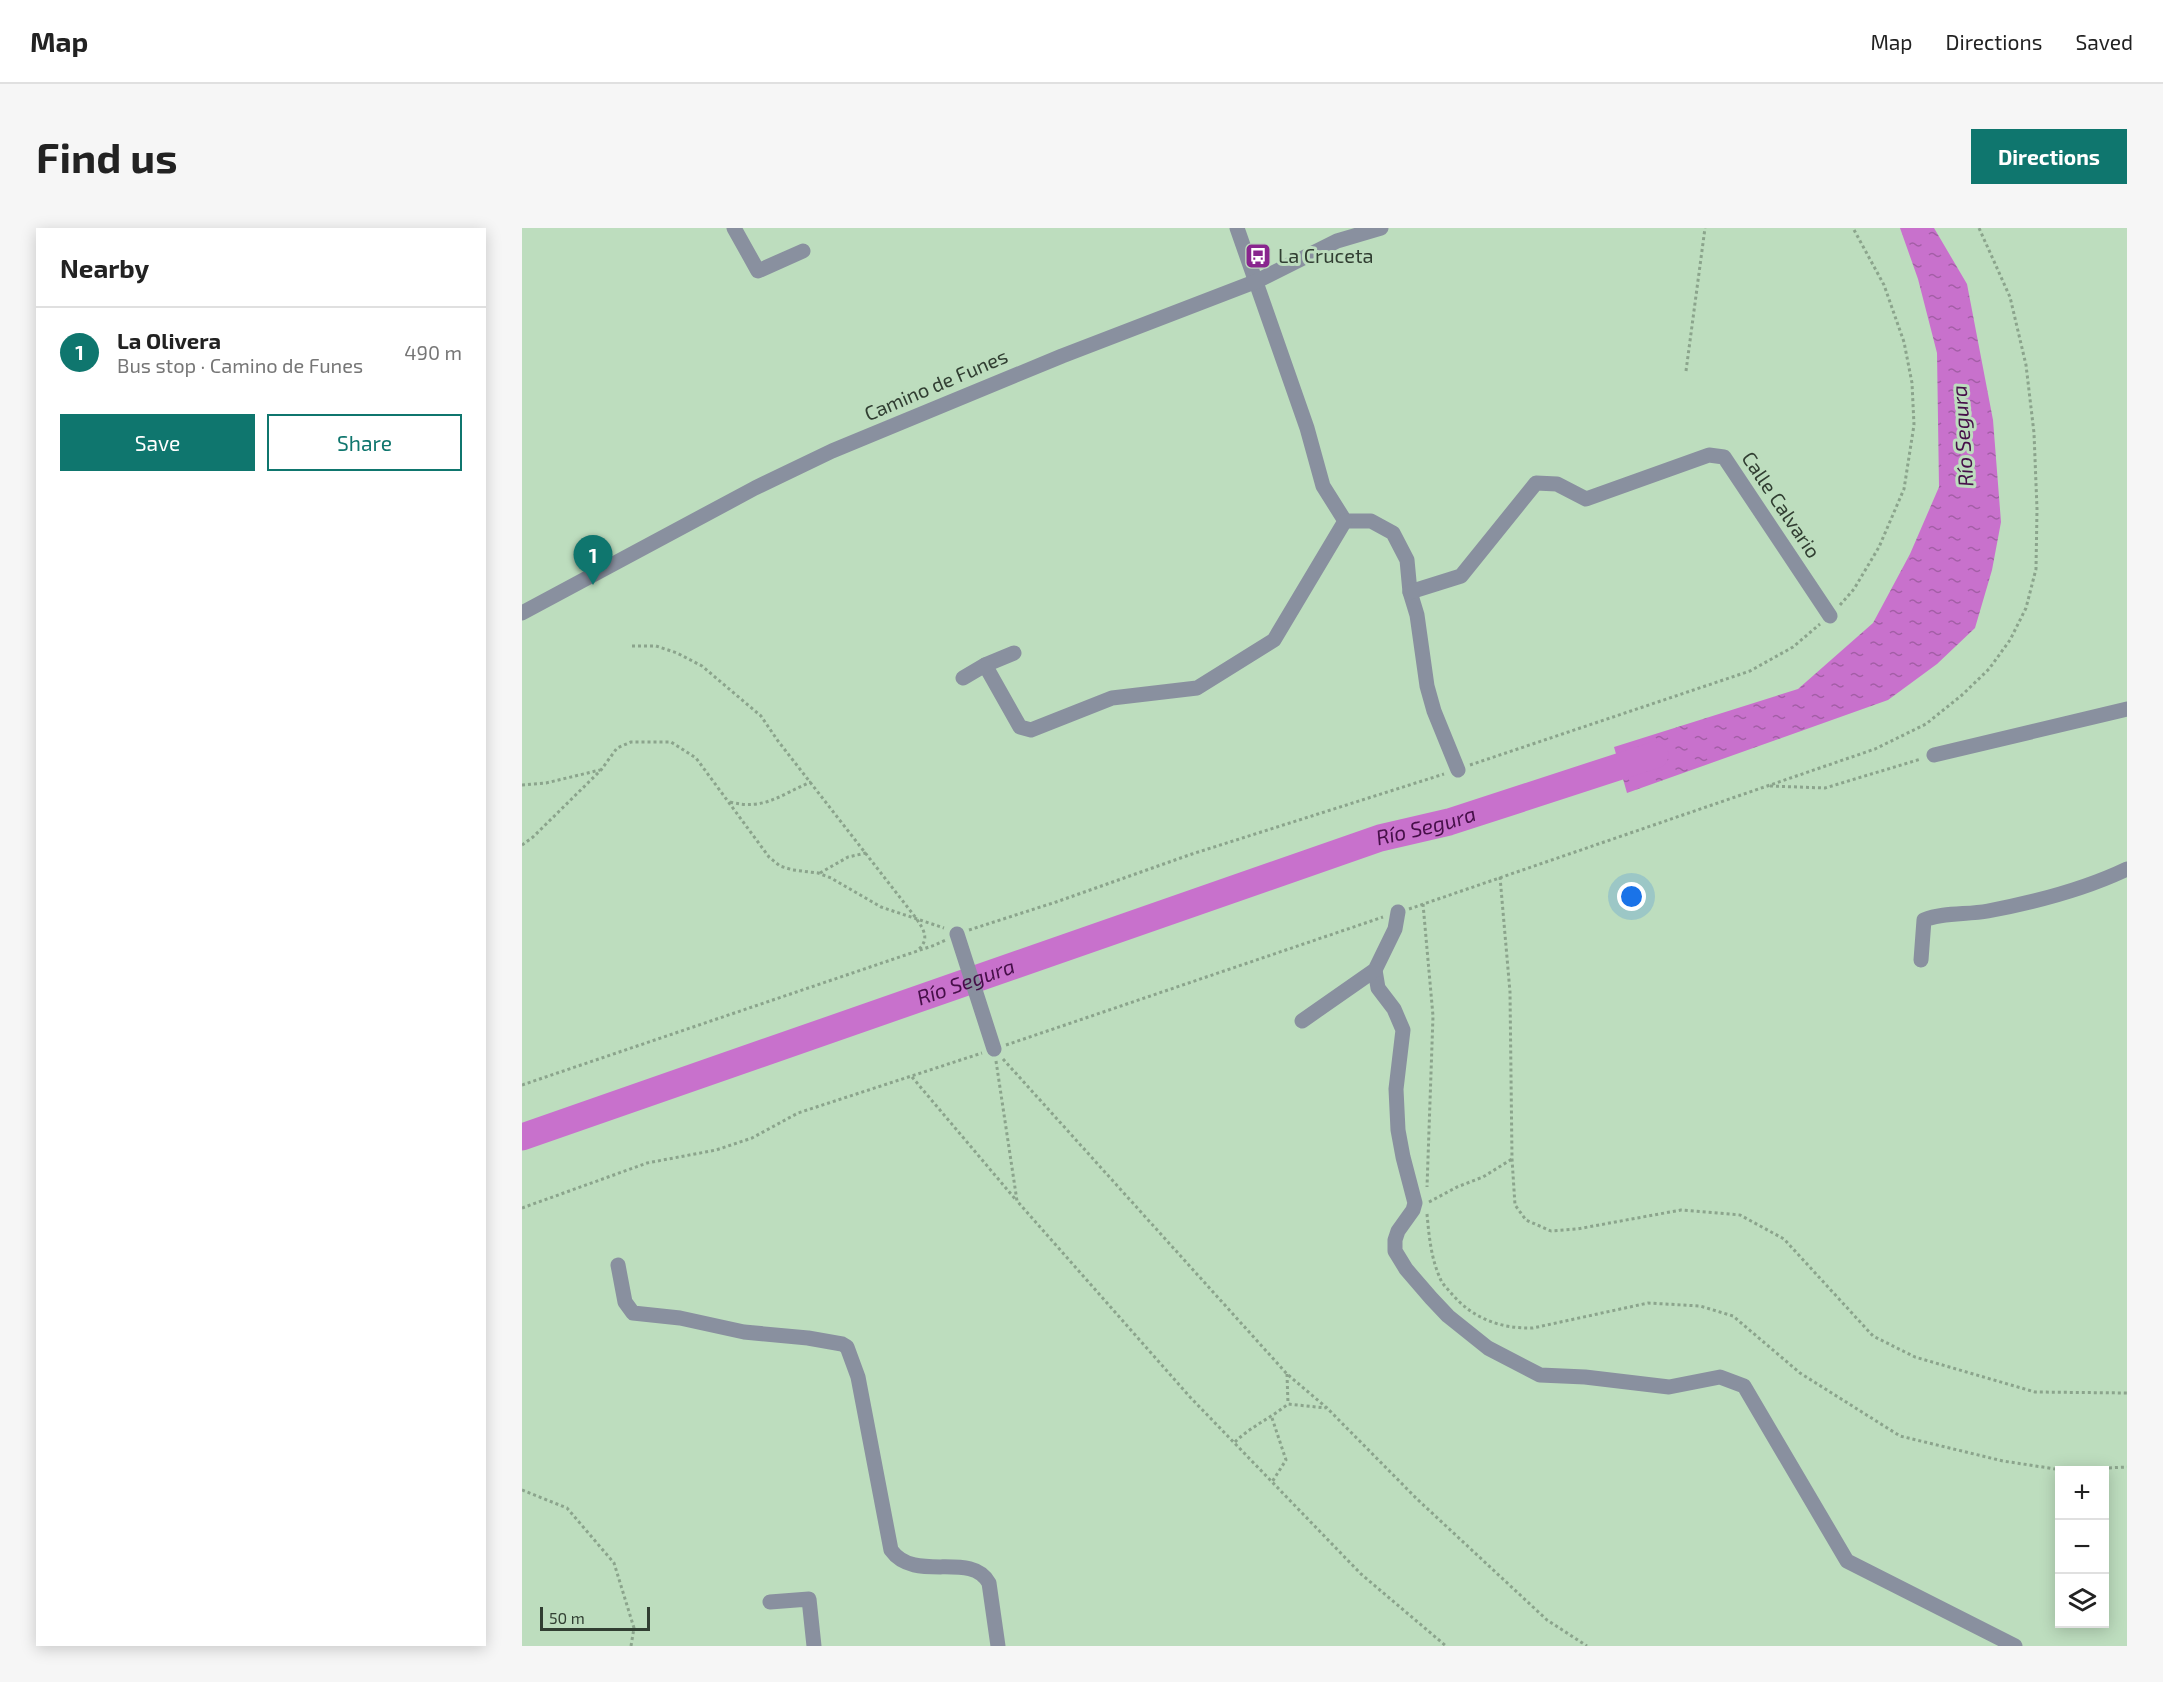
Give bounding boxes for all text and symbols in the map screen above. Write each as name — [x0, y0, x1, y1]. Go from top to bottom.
text: Map — [30, 24, 88, 58]
text: Map — [1870, 29, 1913, 54]
text: Directions — [1946, 29, 2042, 54]
text: Saved — [2075, 29, 2133, 54]
button: Directions — [1971, 129, 2127, 184]
text: Find us — [36, 131, 178, 181]
bus stop icon: La Cruceta — [1243, 241, 1273, 271]
place label: La Cruceta — [1278, 243, 1374, 267]
text: Nearby — [60, 252, 149, 283]
text: La Olivera — [117, 327, 221, 353]
text: 1 — [75, 340, 84, 364]
text: 490 m — [404, 340, 462, 364]
street label: Camino de Funes — [860, 343, 1011, 425]
text: Bus stop · Camino de Funes — [117, 353, 363, 377]
water label: Río Segura — [1945, 384, 1978, 488]
button: Save — [60, 414, 255, 471]
button: Share — [267, 414, 462, 471]
street label: Calle Calvario — [1737, 447, 1826, 562]
pin: 1 — [574, 536, 612, 585]
water label: Río Segura — [1373, 800, 1479, 850]
your location — [1617, 882, 1646, 911]
water label: Río Segura — [913, 952, 1018, 1009]
map controls — [2055, 1466, 2109, 1628]
button: + — [2055, 1466, 2109, 1520]
button: − — [2055, 1520, 2109, 1574]
button: layers — [2055, 1574, 2109, 1628]
scale bar — [540, 1604, 650, 1632]
text: 50 m — [549, 1608, 585, 1627]

